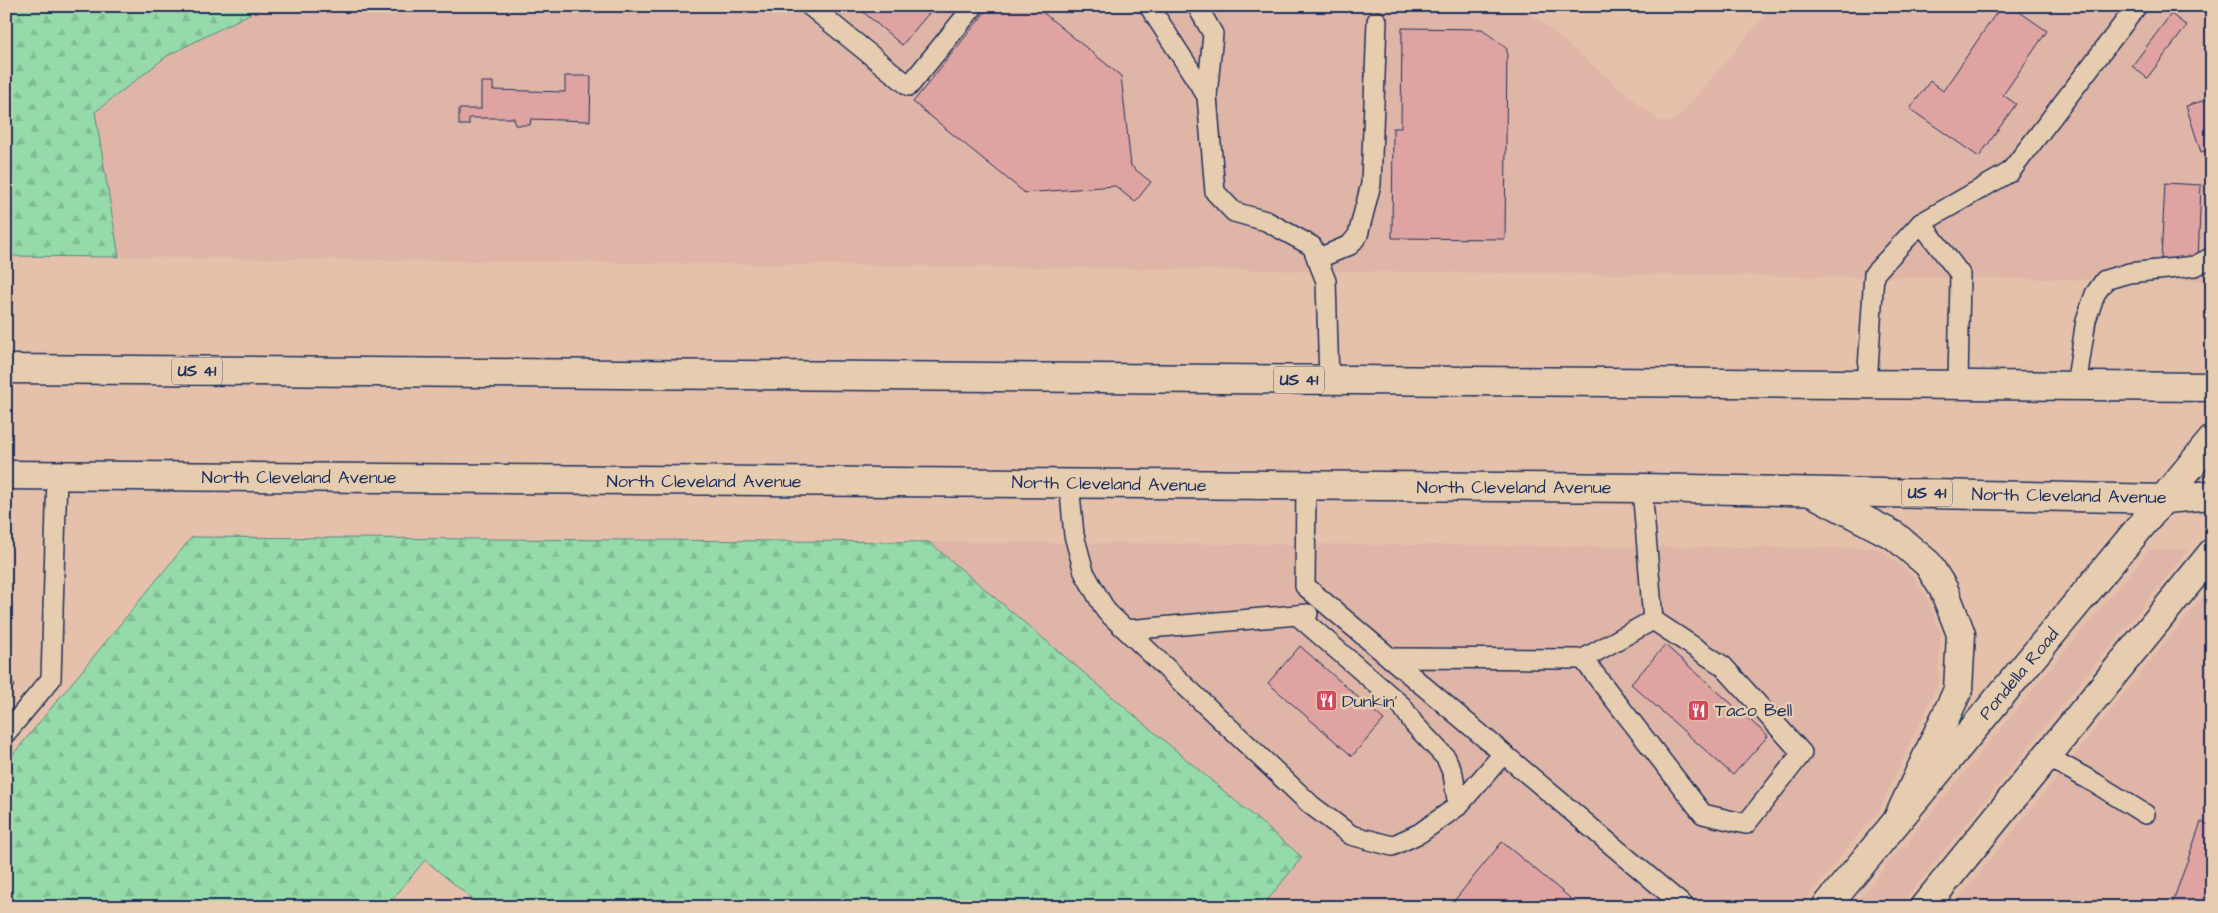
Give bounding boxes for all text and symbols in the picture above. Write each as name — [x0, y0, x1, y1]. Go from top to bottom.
road number: US 41 — [172, 358, 222, 384]
road number: US 41 — [1274, 366, 1324, 394]
street label: North Cleveland Avenue — [201, 465, 397, 490]
street label: North Cleveland Avenue — [606, 469, 802, 494]
street label: North Cleveland Avenue — [1011, 470, 1207, 498]
street label: North Cleveland Avenue — [1416, 475, 1612, 500]
road number: US 41 — [1902, 479, 1952, 506]
street label: North Cleveland Avenue — [1971, 482, 2167, 510]
street label: Pondella Road — [1973, 623, 2065, 725]
restaurant icon: Dunkin' — [1314, 689, 1338, 713]
place label: Dunkin' — [1342, 689, 1398, 714]
restaurant icon: Taco Bell — [1687, 698, 1711, 722]
place label: Taco Bell — [1715, 698, 1792, 723]

